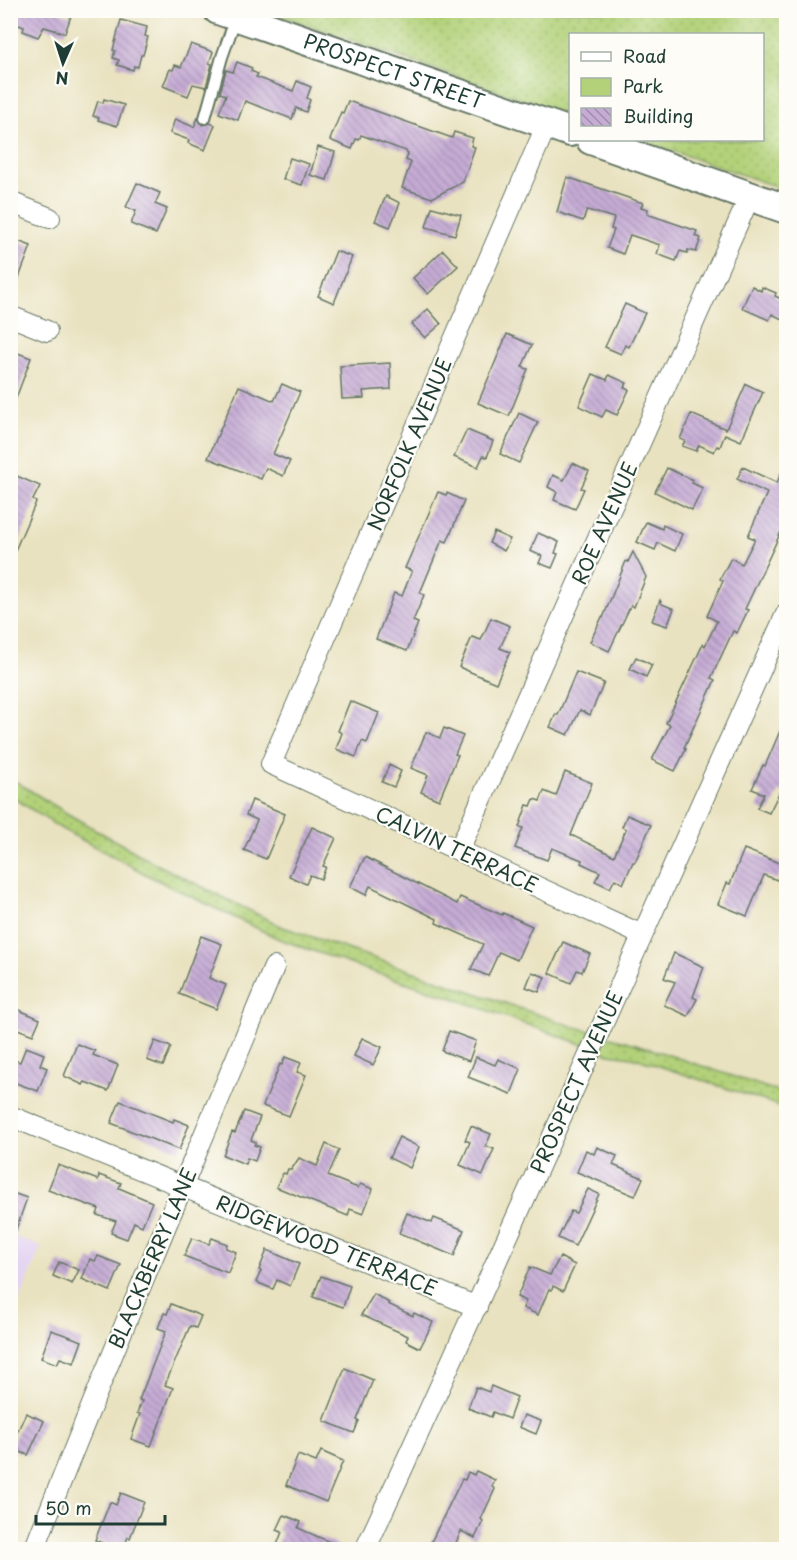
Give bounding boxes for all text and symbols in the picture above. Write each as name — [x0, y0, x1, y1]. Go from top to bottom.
street label: PROSPECT STREET — [299, 26, 489, 116]
north arrow — [33, 33, 93, 93]
legend — [569, 33, 764, 141]
text: Road — [623, 42, 667, 69]
text: N — [55, 67, 69, 91]
text: Park — [623, 72, 663, 99]
text: Building — [623, 102, 693, 129]
street label: NORFOLK AVENUE — [359, 353, 459, 535]
street label: ROE AVENUE — [564, 457, 644, 589]
street label: CALVIN TERRACE — [371, 798, 543, 900]
street label: PROSPECT AVENUE — [522, 986, 630, 1178]
street label: BLACKBERRY LANE — [100, 1163, 204, 1353]
street label: RIDGEWOOD TERRACE — [212, 1187, 442, 1303]
scale bar — [36, 1488, 165, 1526]
text: 50 m — [45, 1494, 92, 1521]

